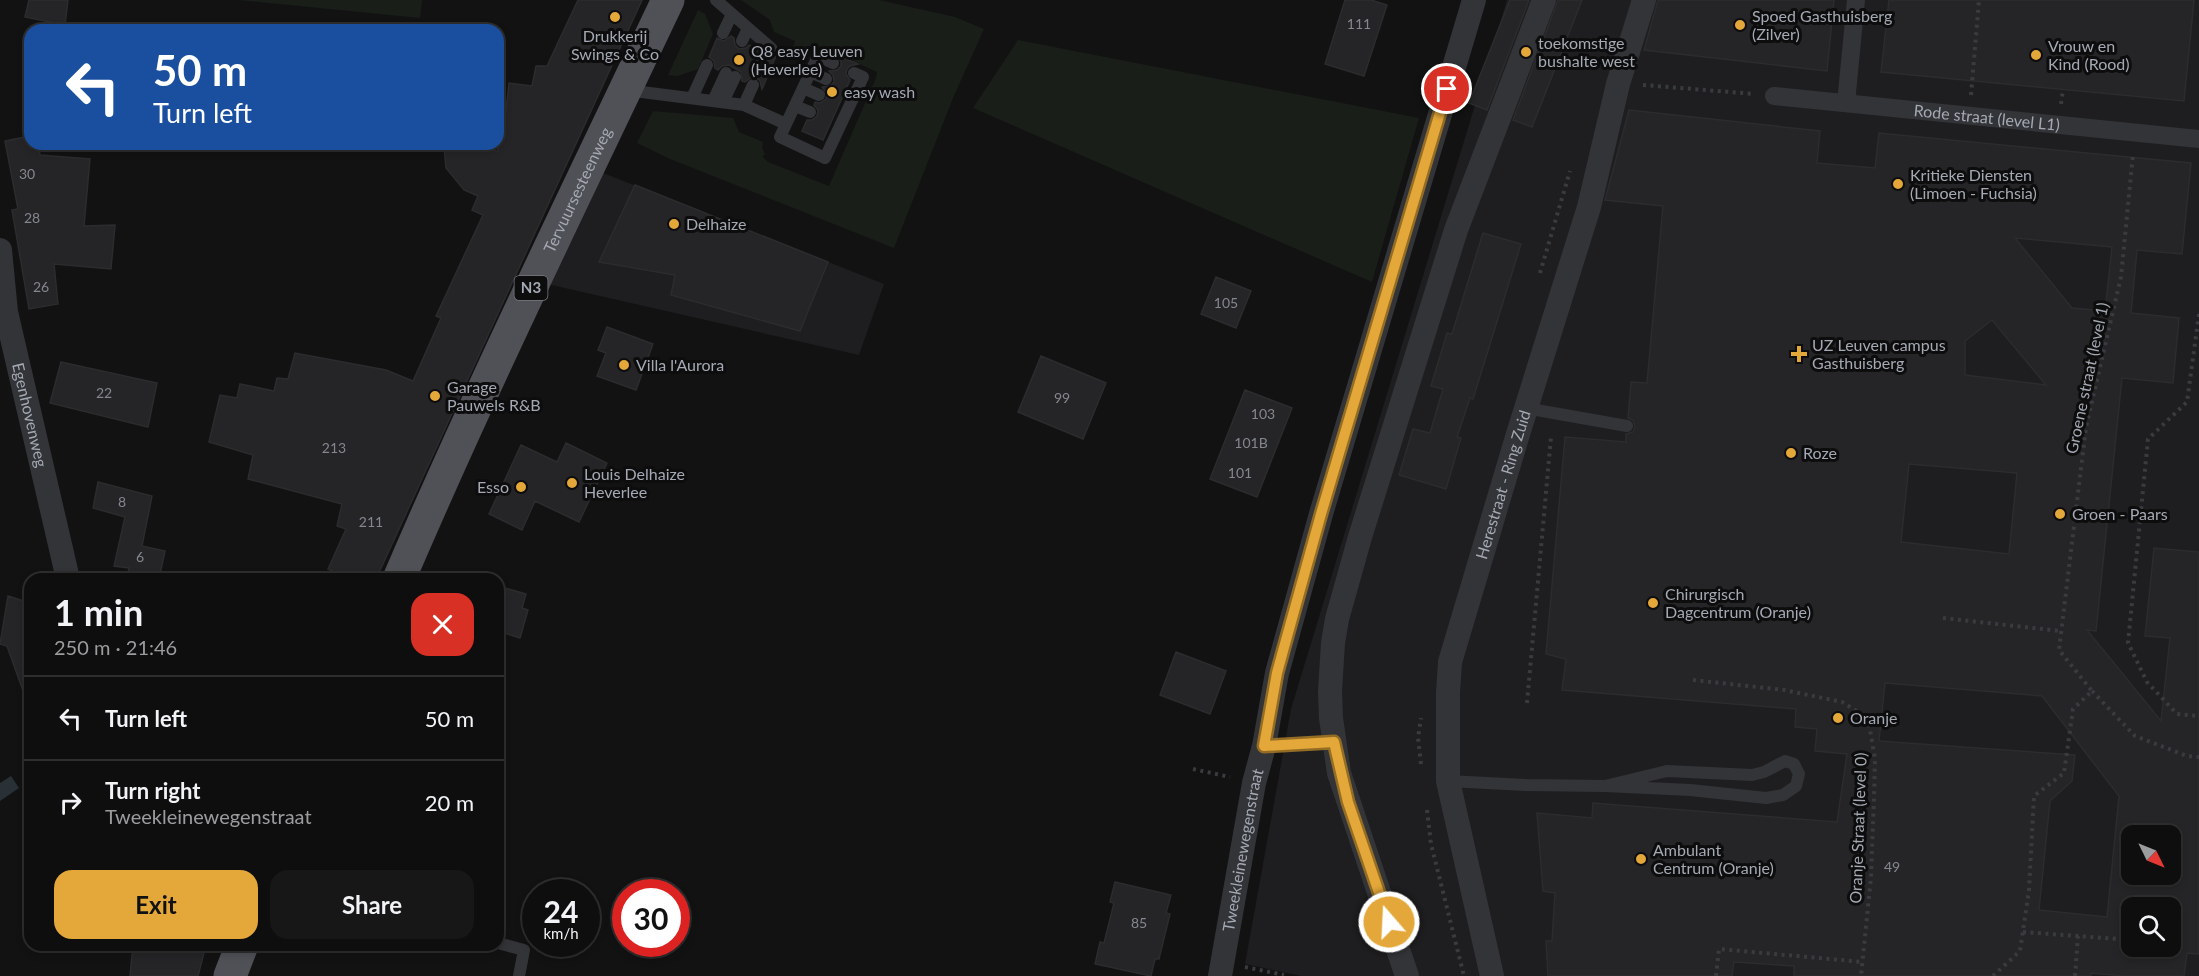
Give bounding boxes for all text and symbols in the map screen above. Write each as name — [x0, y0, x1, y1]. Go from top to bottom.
place label: Spoed Gasthuisberg (Zilver) — [1752, 6, 1892, 43]
marker: Drukkerij Swings & Co — [608, 10, 622, 24]
house number: 111 — [1347, 15, 1371, 32]
marker: Spoed Gasthuisberg (Zilver) — [1733, 18, 1747, 32]
place label: Drukkerij Swings & Co — [571, 26, 659, 63]
place label: toekomstige bushalte west — [1538, 33, 1635, 70]
place label: Vrouw en Kind (Rood) — [2048, 36, 2130, 73]
place label: Q8 easy Leuven (Heverlee) — [751, 41, 863, 78]
text: 50 m — [153, 45, 247, 95]
marker: toekomstige bushalte west — [1519, 45, 1533, 59]
icon: left — [54, 48, 132, 126]
marker: Vrouw en Kind (Rood) — [2029, 48, 2043, 62]
marker: Q8 easy Leuven (Heverlee) — [732, 53, 746, 67]
pin — [1421, 63, 1472, 114]
icon: arrive — [1430, 72, 1463, 105]
place label: easy wash — [844, 82, 915, 101]
marker: easy wash — [825, 85, 839, 99]
text: Turn left — [153, 96, 252, 129]
street label: Rode straat (level L1) — [1913, 100, 2061, 134]
street label: Tervuursesteenweg — [539, 124, 615, 256]
house number: 30 — [19, 165, 35, 182]
place label: Kritieke Diensten (Limoen - Fuchsia) — [1910, 165, 2037, 202]
marker: Kritieke Diensten (Limoen - Fuchsia) — [1891, 177, 1905, 191]
house number: 28 — [24, 209, 40, 226]
place label: Delhaize — [686, 214, 747, 233]
marker: Delhaize — [667, 217, 681, 231]
road number: N3 — [514, 276, 548, 300]
house number: 26 — [33, 278, 49, 295]
house number: 105 — [1214, 294, 1238, 311]
street label: Groene straat (level 1) — [2061, 300, 2112, 455]
place label: UZ Leuven campus Gasthuisberg — [1812, 335, 1946, 372]
marker: UZ Leuven campus Gasthuisberg — [1790, 345, 1808, 363]
place label: Villa l'Aurora — [636, 355, 724, 374]
marker: Villa l'Aurora — [617, 358, 631, 372]
street label: Egenhovenweg — [9, 361, 52, 469]
place label: Garage Pauwels R&B — [447, 377, 541, 414]
house number: 22 — [96, 384, 112, 401]
marker: Garage Pauwels R&B — [428, 389, 442, 403]
house number: 99 — [1054, 389, 1070, 406]
house number: 103 — [1251, 405, 1275, 422]
street label: Herestraat - Ring Zuid — [1471, 408, 1534, 561]
house number: 101B — [1234, 434, 1268, 451]
house number: 213 — [322, 439, 346, 456]
place label: Roze — [1803, 443, 1837, 462]
marker: Roze — [1784, 446, 1798, 460]
place label: Louis Delhaize Heverlee — [584, 464, 685, 501]
house number: 101 — [1228, 464, 1252, 481]
marker: Louis Delhaize Heverlee — [565, 476, 579, 490]
place label: Esso — [477, 477, 509, 496]
marker: Esso — [514, 480, 528, 494]
house number: 8 — [118, 493, 126, 510]
place label: Groen - Paars — [2072, 504, 2168, 523]
marker: Groen - Paars — [2053, 507, 2067, 521]
house number: 211 — [359, 513, 383, 530]
house number: 6 — [136, 548, 144, 565]
place label: Chirurgisch Dagcentrum (Oranje) — [1665, 584, 1811, 621]
text: 1 min — [54, 590, 143, 634]
button: close — [411, 593, 474, 656]
marker: Chirurgisch Dagcentrum (Oranje) — [1646, 596, 1660, 610]
text: 250 m · 21:46 — [54, 635, 177, 659]
icon: left — [54, 702, 87, 735]
text: Turn left — [105, 705, 187, 732]
text: 50 m — [425, 705, 474, 732]
place label: Oranje — [1850, 708, 1898, 727]
marker: Oranje — [1831, 711, 1845, 725]
street label: Oranje Straat (level 0) — [1845, 752, 1870, 904]
street label: Tweekleinewegenstraat — [1218, 766, 1267, 933]
text: Turn right — [105, 777, 200, 804]
icon: right — [54, 786, 87, 819]
text: 20 m — [425, 789, 474, 816]
text: Tweekleinewegenstraat — [105, 804, 312, 828]
north arrow — [2121, 825, 2181, 885]
map controls — [2121, 825, 2181, 957]
place label: Ambulant Centrum (Oranje) — [1653, 840, 1774, 877]
marker: Ambulant Centrum (Oranje) — [1634, 852, 1648, 866]
house number: 49 — [1884, 858, 1900, 875]
button: Exit — [54, 870, 258, 939]
button: Share — [270, 870, 474, 939]
speed limit sign: 30 — [612, 879, 690, 957]
position arrow — [1357, 890, 1421, 954]
text: 24 — [544, 893, 578, 929]
button: search — [2121, 897, 2181, 957]
house number: 85 — [1131, 914, 1147, 931]
text: km/h — [543, 924, 579, 942]

